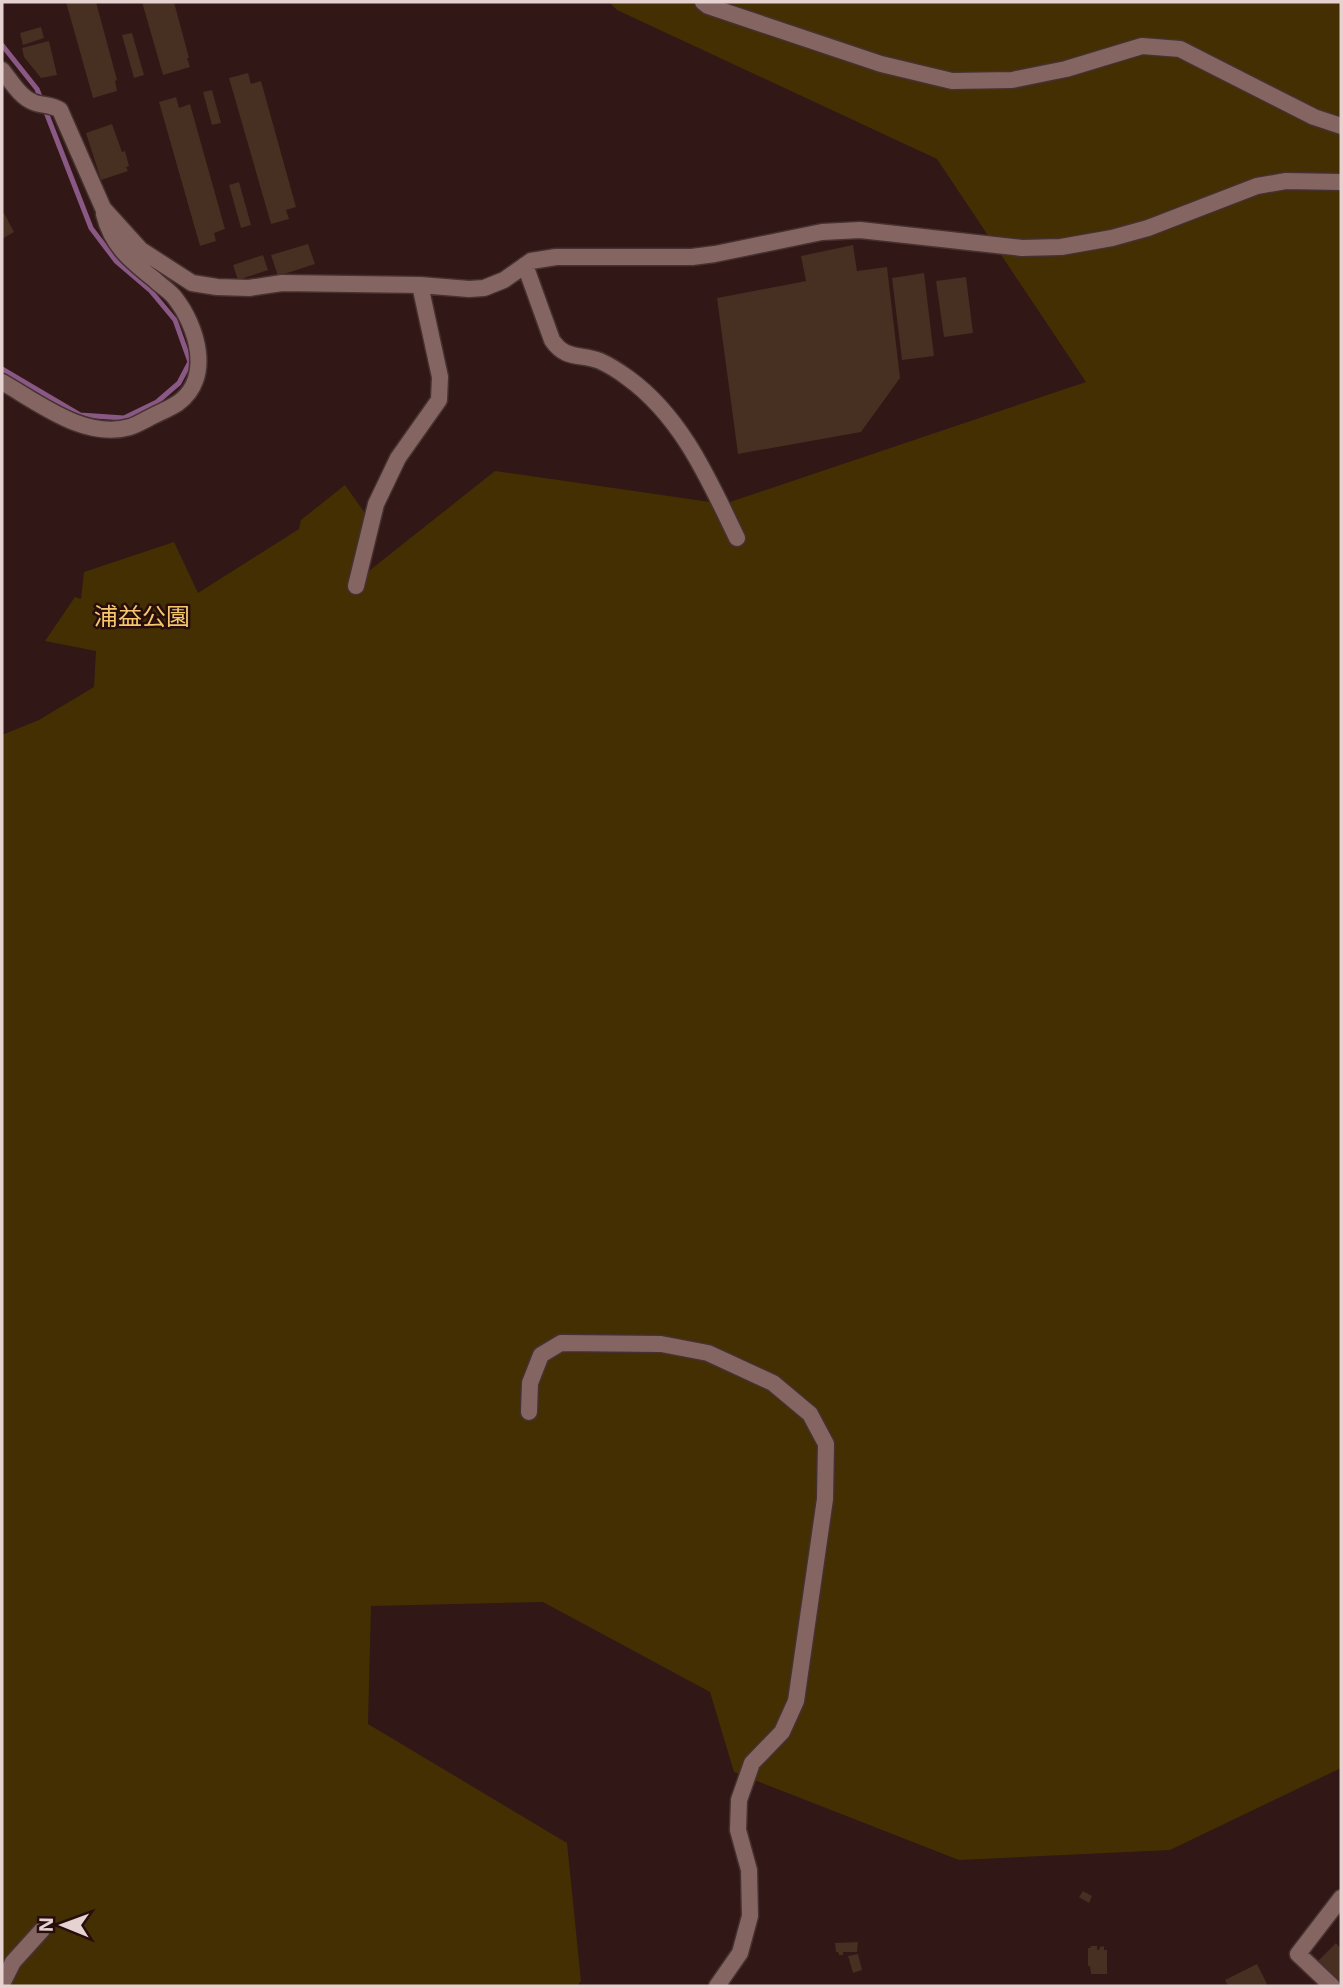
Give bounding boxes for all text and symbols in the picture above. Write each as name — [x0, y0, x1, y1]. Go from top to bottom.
park label: 浦益公園 — [94, 599, 190, 632]
north arrow — [28, 1890, 98, 1960]
text: N — [33, 1917, 59, 1933]

